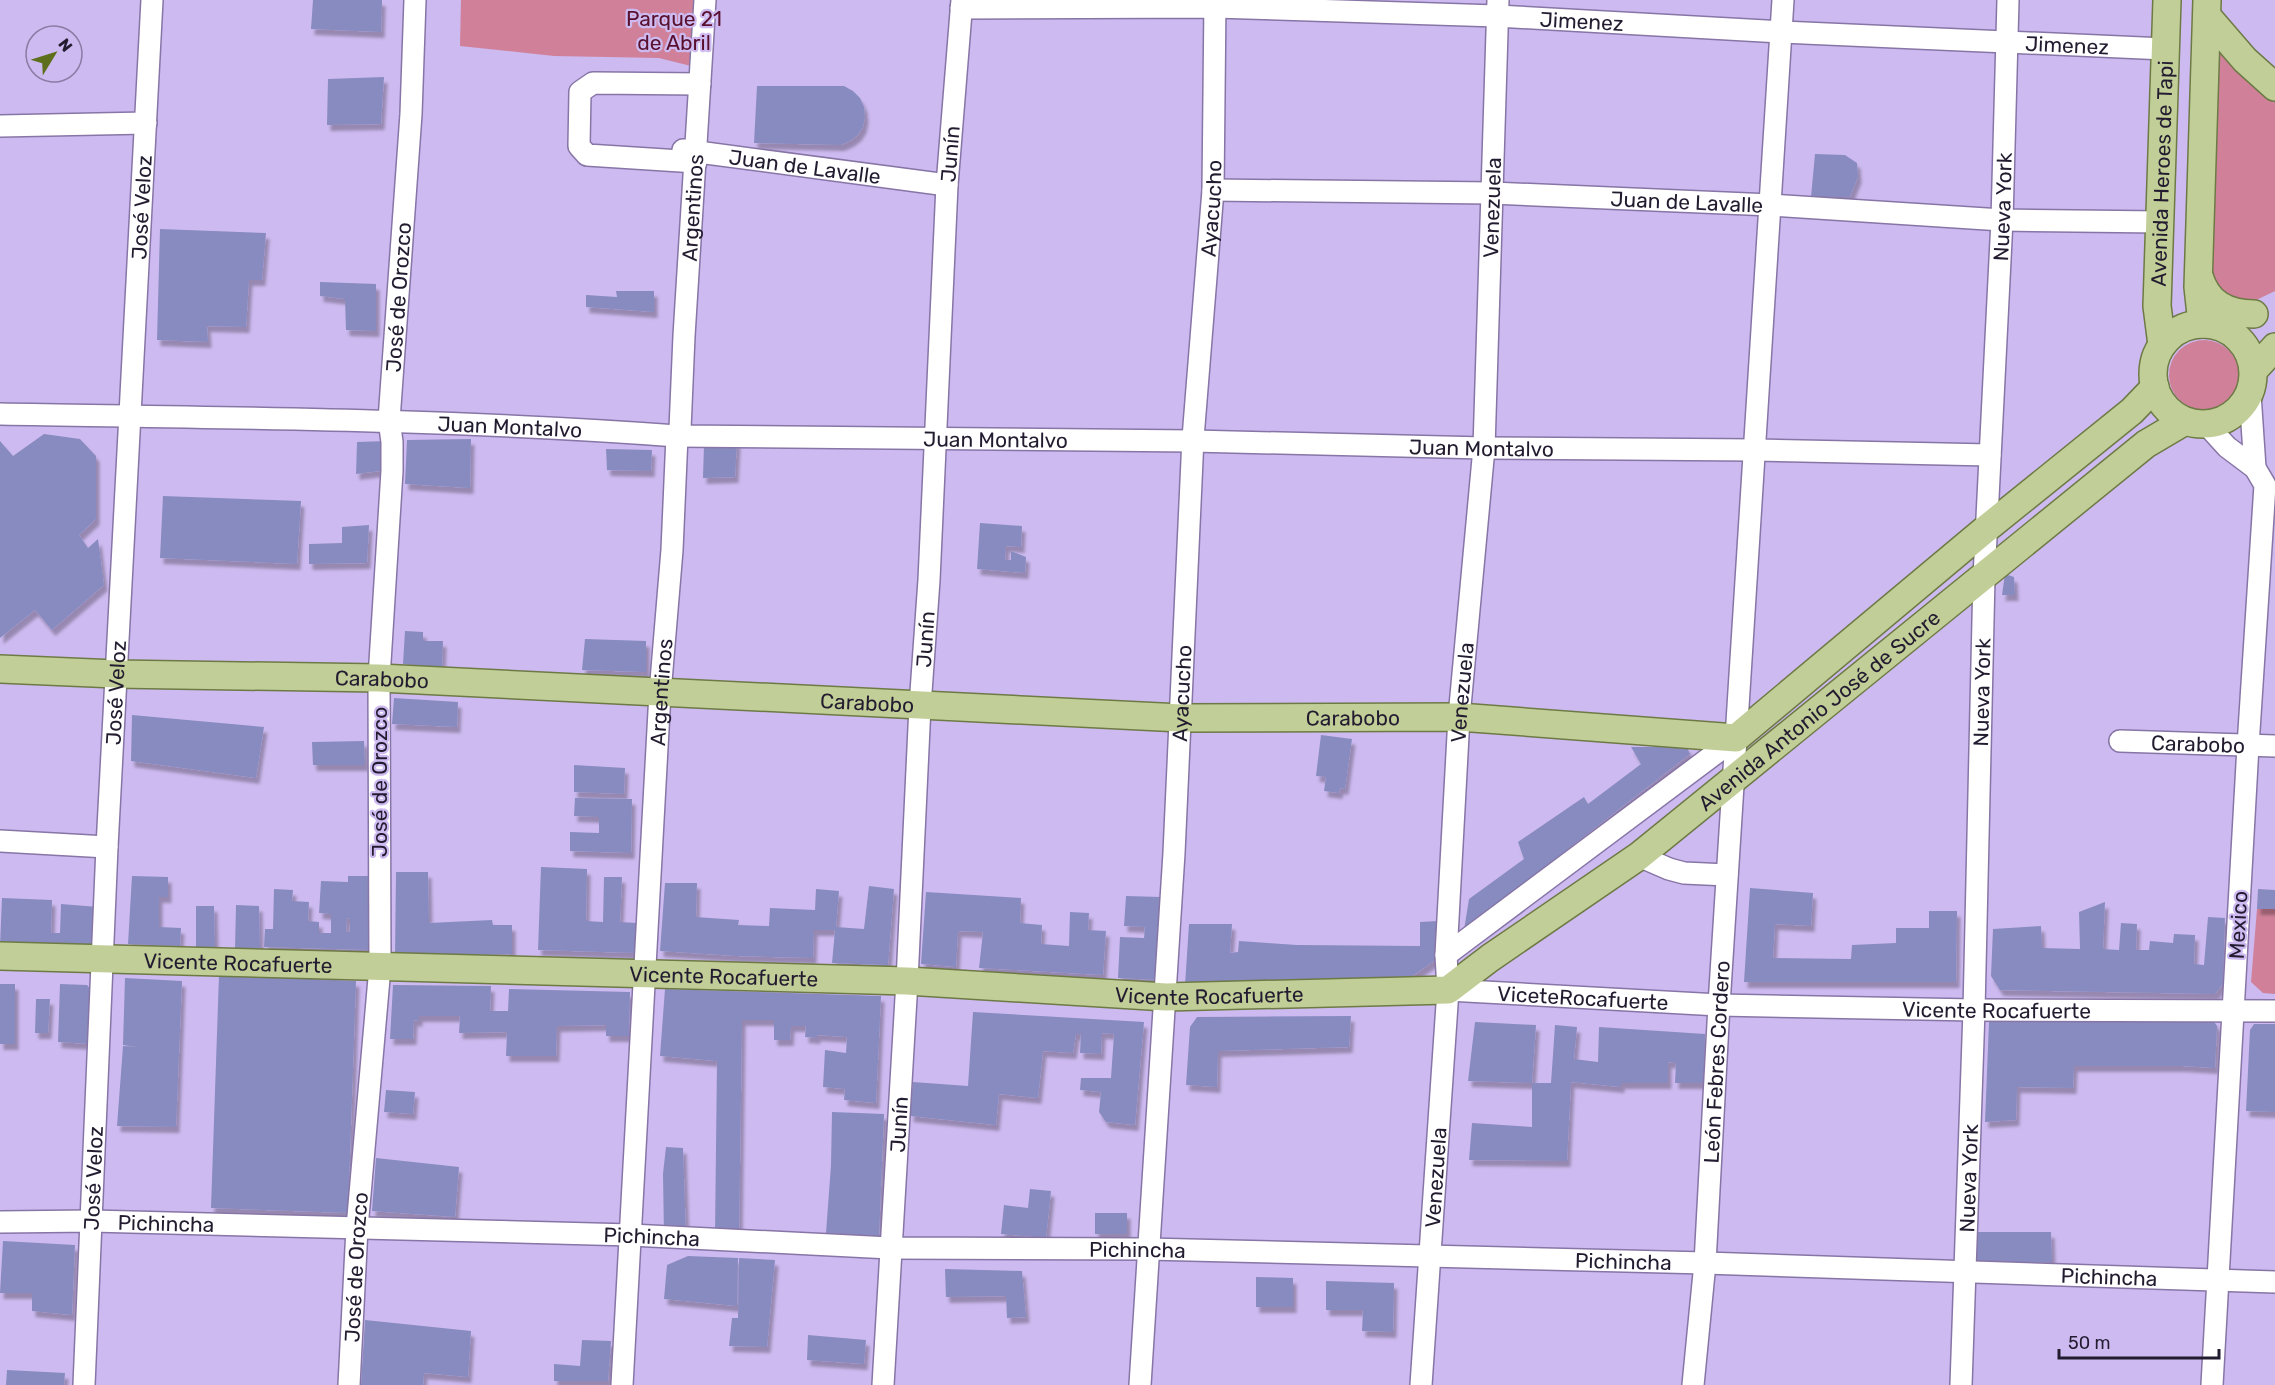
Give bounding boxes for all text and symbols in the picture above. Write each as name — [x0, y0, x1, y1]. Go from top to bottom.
park label: Parque 21 de Abril — [626, 6, 722, 55]
street label: Jimenez — [1539, 6, 1624, 36]
north arrow — [24, 24, 84, 84]
street label: Jimenez — [2025, 30, 2110, 59]
text: N — [54, 35, 76, 55]
street label: Avenida Heroes de Tapi — [2145, 60, 2178, 287]
street label: Junín — [935, 125, 964, 183]
street label: Juan de Lavalle — [728, 144, 882, 189]
street label: Nueva York — [1987, 152, 2016, 262]
street label: Argentinos — [676, 153, 708, 262]
street label: José Veloz — [126, 154, 156, 260]
street label: Venezuela — [1477, 157, 1506, 258]
street label: Ayacucho — [1195, 160, 1226, 258]
street label: Juan de Lavalle — [1610, 186, 1764, 217]
street label: José de Orozco — [380, 221, 416, 373]
street label: Juan Montalvo — [437, 411, 583, 442]
street label: Juan Montalvo — [923, 426, 1068, 452]
street label: Juan Montalvo — [1409, 434, 1554, 461]
street label: Avenida Antonio José de Sucre — [1693, 604, 1945, 816]
street label: Junín — [910, 610, 939, 668]
street label: Argentinos — [645, 637, 677, 746]
street label: Nueva York — [1968, 638, 1995, 747]
street label: José Veloz — [100, 640, 130, 746]
street label: Venezuela — [1445, 641, 1478, 743]
street label: Ayacucho — [1167, 644, 1196, 742]
street label: Carabobo — [335, 665, 429, 693]
street label: Carabobo — [820, 688, 915, 717]
street label: Carabobo — [1306, 705, 1400, 730]
street label: José de Orozco — [367, 707, 392, 857]
street label: Carabobo — [2151, 730, 2245, 758]
street label: Mexico — [2224, 890, 2252, 960]
street label: Vicente Rocafuerte — [143, 947, 333, 978]
street label: León Febres Cordero — [1698, 960, 1734, 1164]
street label: Vicente Rocafuerte — [629, 961, 819, 991]
street label: ViceteRocafuerte — [1497, 980, 1669, 1015]
street label: Vicente Rocafuerte — [1114, 981, 1304, 1010]
street label: Vicente Rocafuerte — [1902, 996, 2091, 1023]
street label: Junín — [884, 1096, 913, 1153]
street label: Nueva York — [1954, 1123, 1983, 1233]
street label: José Veloz — [78, 1125, 108, 1231]
street label: Venezuela — [1419, 1126, 1451, 1229]
street label: José de Orozco — [339, 1191, 373, 1343]
street label: Pichincha — [117, 1209, 215, 1237]
street label: Pichincha — [603, 1222, 701, 1251]
street label: Pichincha — [1089, 1236, 1186, 1262]
street label: Pichincha — [1575, 1247, 1672, 1275]
street label: Pichincha — [2060, 1262, 2158, 1291]
scale bar — [2059, 1322, 2220, 1360]
text: 50 m — [2068, 1332, 2111, 1354]

